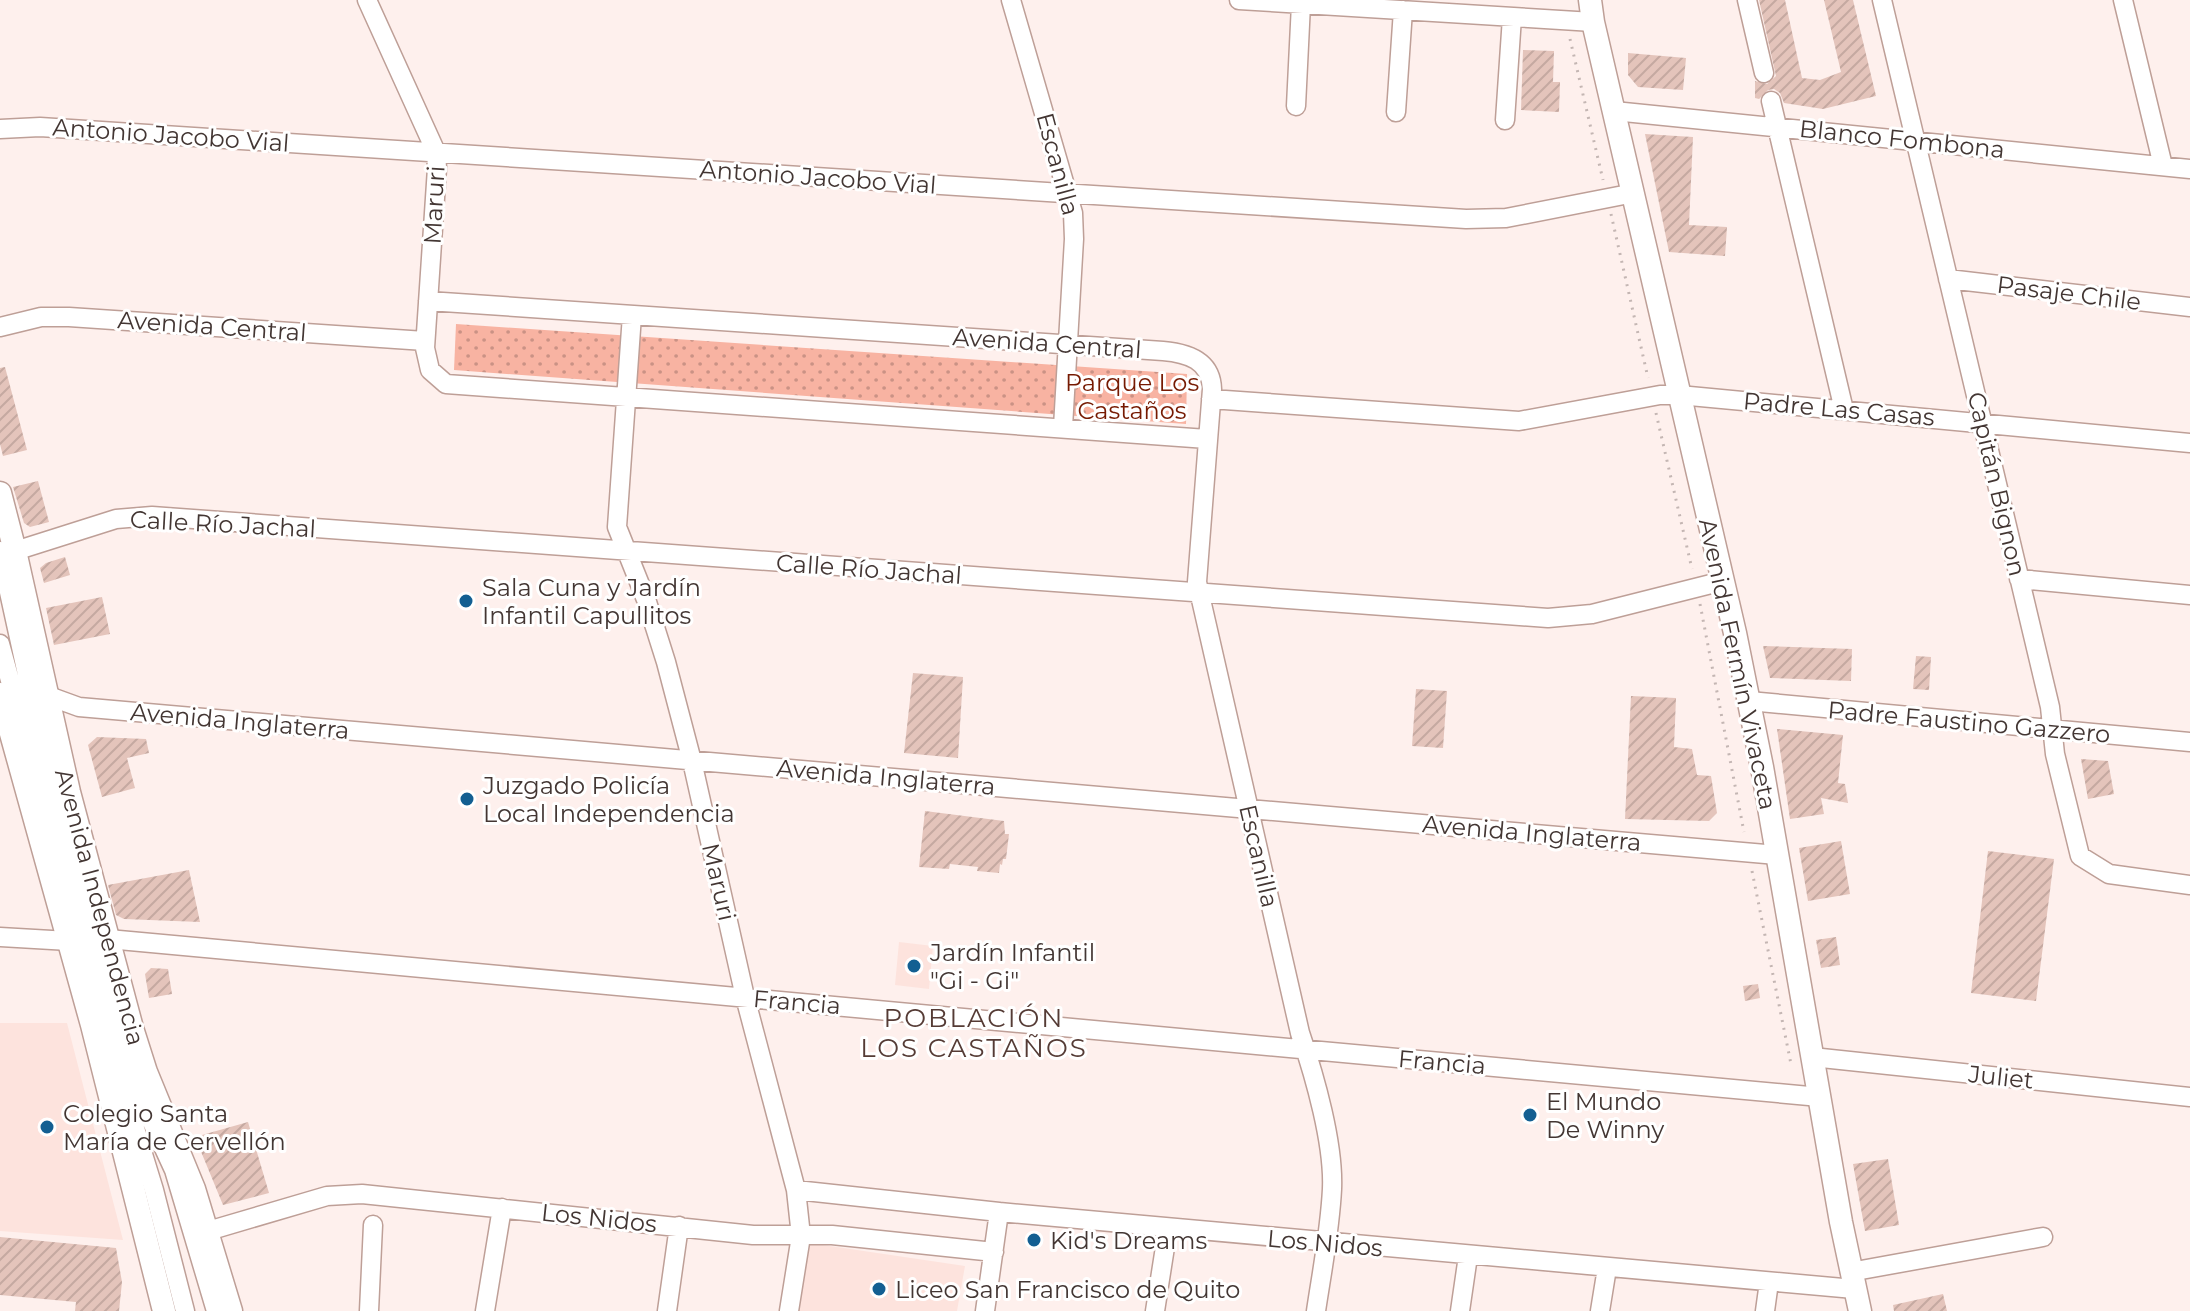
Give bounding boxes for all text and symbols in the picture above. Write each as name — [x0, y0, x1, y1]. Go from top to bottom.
street label: Escanilla — [1030, 110, 1086, 218]
street label: Antonio Jacobo Vial — [52, 112, 290, 158]
street label: Blanco Fombona — [1798, 114, 2006, 164]
street label: Antonio Jacobo Vial — [699, 154, 937, 200]
street label: Maruri — [417, 165, 451, 245]
street label: Pasaje Chile — [1995, 270, 2143, 316]
street label: Avenida Central — [117, 305, 307, 347]
street label: Avenida Central — [952, 322, 1142, 364]
park label: Parque Los Castaños — [1065, 368, 1199, 425]
street label: Padre Las Casas — [1742, 386, 1936, 432]
street label: Capitán Bignon — [1962, 389, 2032, 579]
street label: Calle Río Jachal — [129, 505, 317, 543]
street label: Avenida Fermín Vivaceta — [1693, 516, 1783, 812]
street label: Calle Río Jachal — [775, 548, 963, 590]
place label: Sala Cuna y Jardín Infantil Capullitos — [482, 573, 701, 630]
marker: Sala Cuna y Jardín Infantil Capullitos — [457, 592, 475, 610]
street label: Padre Faustino Gazzero — [1826, 695, 2112, 749]
street label: Avenida Inglaterra — [129, 697, 351, 745]
street label: Avenida Inglaterra — [775, 753, 997, 801]
street label: Avenida Independencia — [49, 765, 151, 1049]
place label: Juzgado Policía Local Independencia — [482, 771, 735, 828]
marker: Juzgado Policía Local Independencia — [458, 790, 476, 808]
street label: Escanilla — [1233, 802, 1285, 910]
street label: Avenida Inglaterra — [1421, 809, 1643, 857]
street label: Maruri — [696, 840, 742, 924]
place label: Jardín Infantil "Gi - Gi" — [929, 938, 1095, 995]
marker: Jardín Infantil "Gi - Gi" — [905, 957, 923, 975]
street label: Francia — [752, 984, 842, 1020]
district label: POBLACIÓN LOS CASTAÑOS — [860, 1002, 1088, 1064]
street label: Francia — [1397, 1044, 1487, 1080]
street label: Juliet — [1966, 1059, 2035, 1095]
place label: El Mundo De Winny — [1546, 1087, 1664, 1144]
place label: Colegio Santa María de Cervellón — [63, 1099, 286, 1156]
marker: El Mundo De Winny — [1521, 1106, 1539, 1124]
marker: Colegio Santa María de Cervellón — [38, 1118, 56, 1136]
street label: Los Nidos — [540, 1198, 658, 1238]
street label: Los Nidos — [1266, 1224, 1384, 1262]
place label: Kid's Dreams — [1050, 1226, 1207, 1255]
marker: Kid's Dreams — [1025, 1231, 1043, 1249]
place label: Liceo San Francisco de Quito — [895, 1275, 1240, 1304]
marker: Liceo San Francisco de Quito — [870, 1280, 888, 1298]

